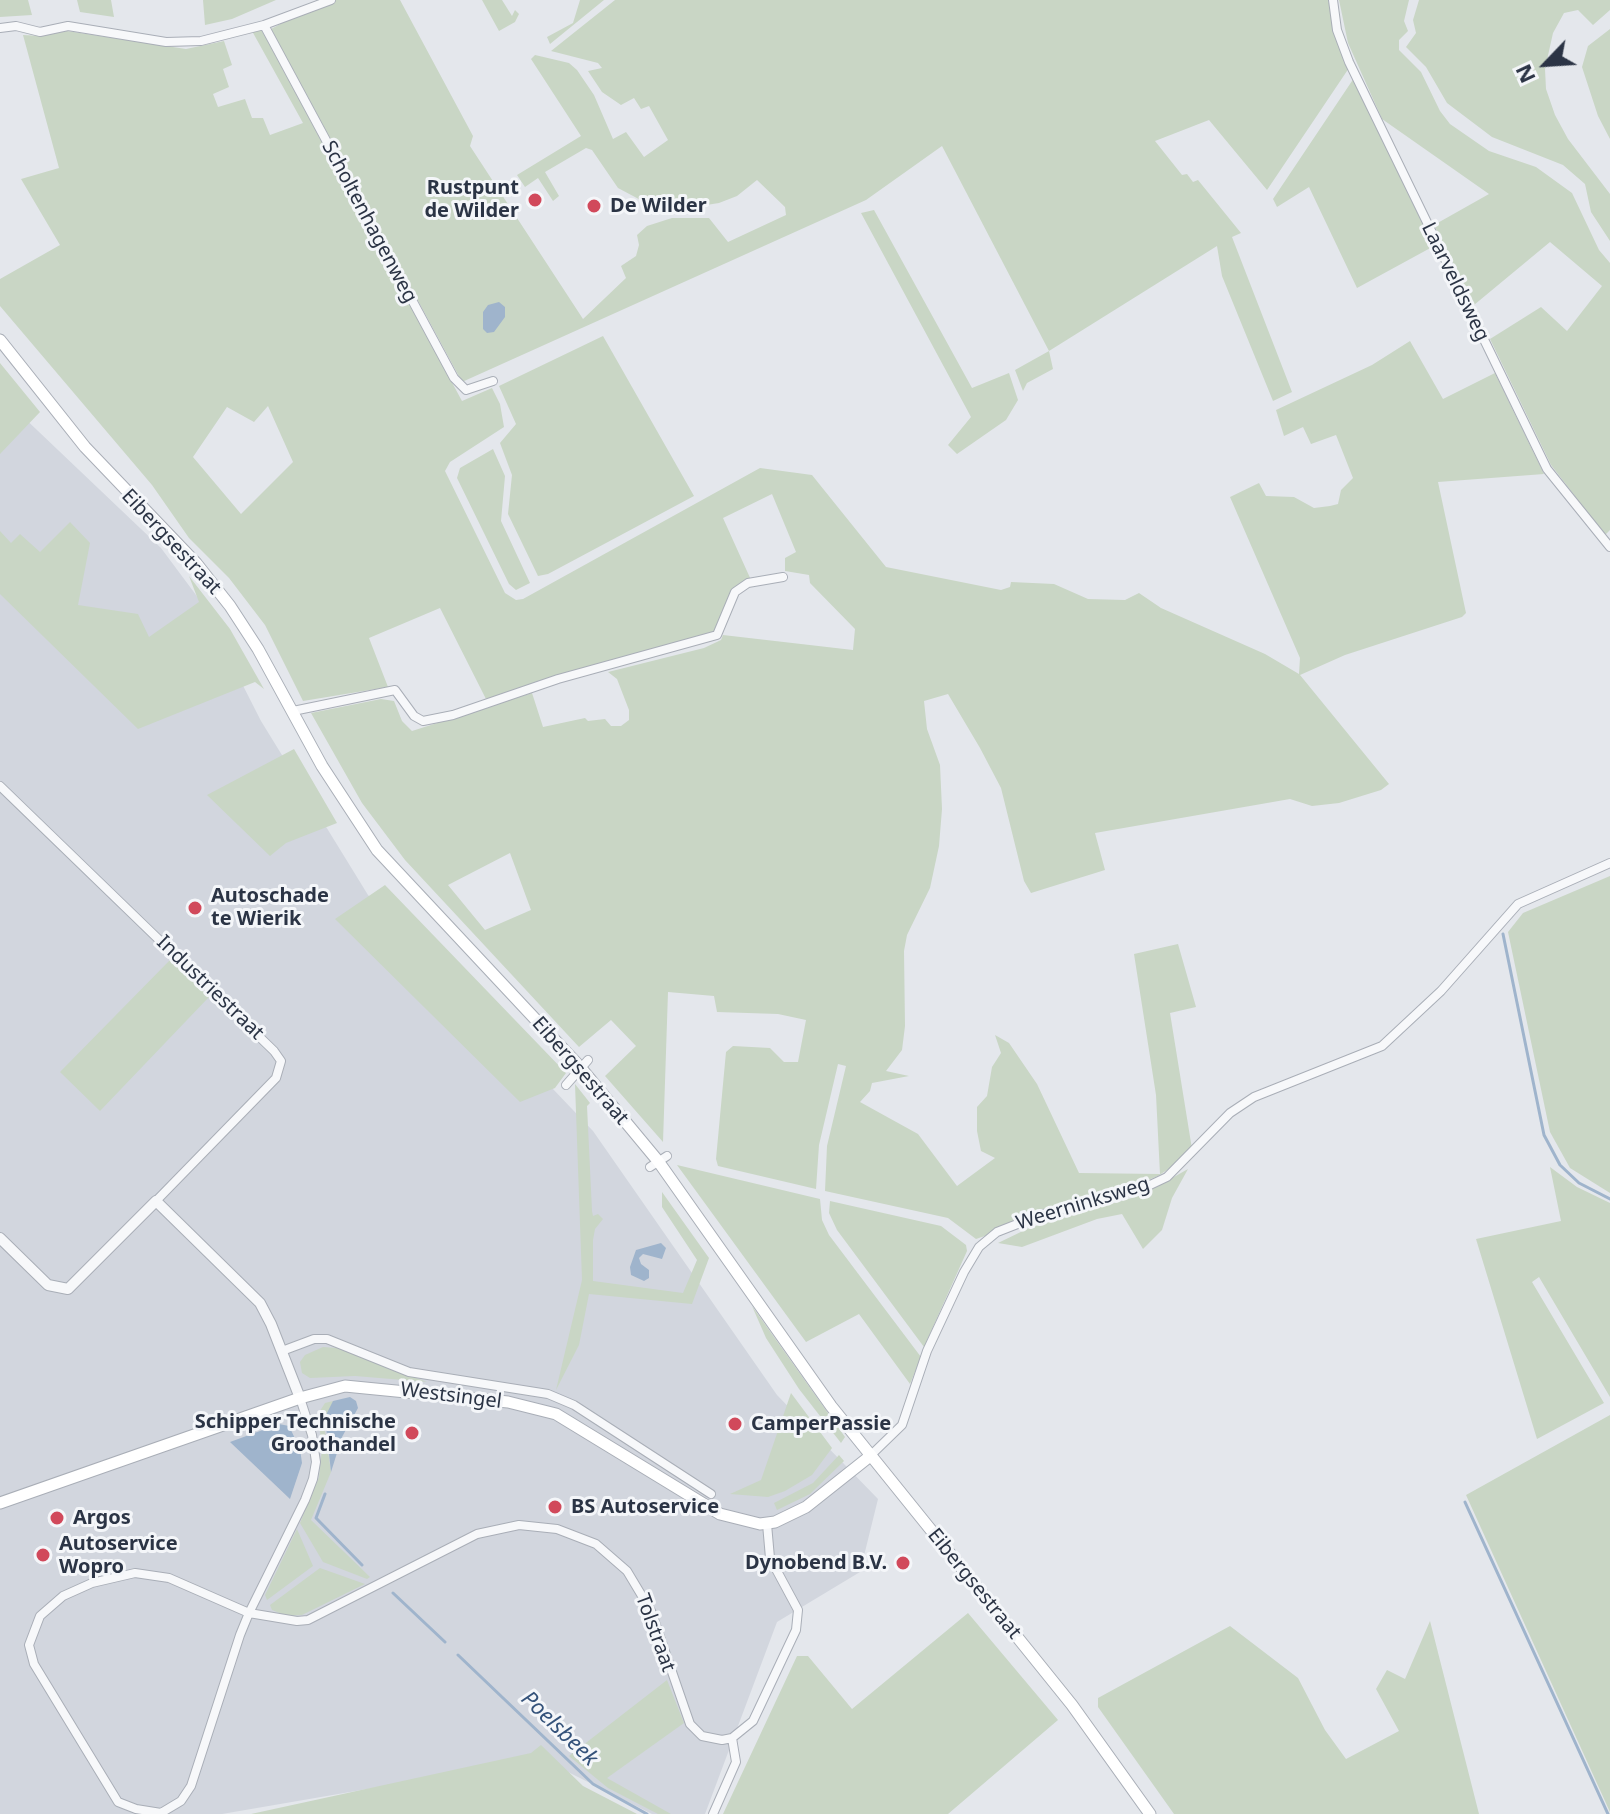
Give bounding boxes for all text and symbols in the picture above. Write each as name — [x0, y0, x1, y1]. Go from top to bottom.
north arrow — [1506, 24, 1586, 104]
text: N — [1507, 60, 1542, 89]
street label: Scholtenhagenweg — [316, 137, 422, 307]
place label: Rustpunt de Wilder — [424, 176, 519, 223]
marker: Rustpunt de Wilder — [526, 191, 544, 209]
place label: De Wilder — [610, 194, 707, 218]
marker: De Wilder — [585, 197, 603, 215]
street label: Laarveldsweg — [1416, 219, 1494, 345]
street label: Eibergsestraat — [116, 484, 226, 600]
place label: Autoschade te Wierik — [211, 884, 329, 931]
marker: Autoschade te Wierik — [186, 899, 204, 917]
street label: Industriestraat — [151, 931, 269, 1045]
street label: Eibergsestraat — [527, 1012, 633, 1130]
street label: Weerninksweg — [1013, 1172, 1153, 1236]
street label: Westsingel — [399, 1378, 503, 1414]
place label: Schipper Technische Groothandel — [195, 1410, 396, 1457]
place label: CamperPassie — [751, 1412, 891, 1436]
marker: CamperPassie — [726, 1415, 744, 1433]
marker: Schipper Technische Groothandel — [403, 1424, 421, 1442]
place label: BS Autoservice — [571, 1495, 719, 1519]
marker: BS Autoservice — [546, 1498, 564, 1516]
place label: Argos — [73, 1506, 131, 1530]
marker: Argos — [48, 1509, 66, 1527]
street label: Eibergsestraat — [922, 1524, 1026, 1644]
place label: Autoservice Wopro — [59, 1532, 178, 1579]
marker: Autoservice Wopro — [34, 1546, 52, 1564]
place label: Dynobend B.V. — [745, 1551, 887, 1575]
marker: Dynobend B.V. — [894, 1554, 912, 1572]
street label: Tolstraat — [630, 1591, 680, 1675]
water label: Poelsbeek — [515, 1686, 603, 1772]

